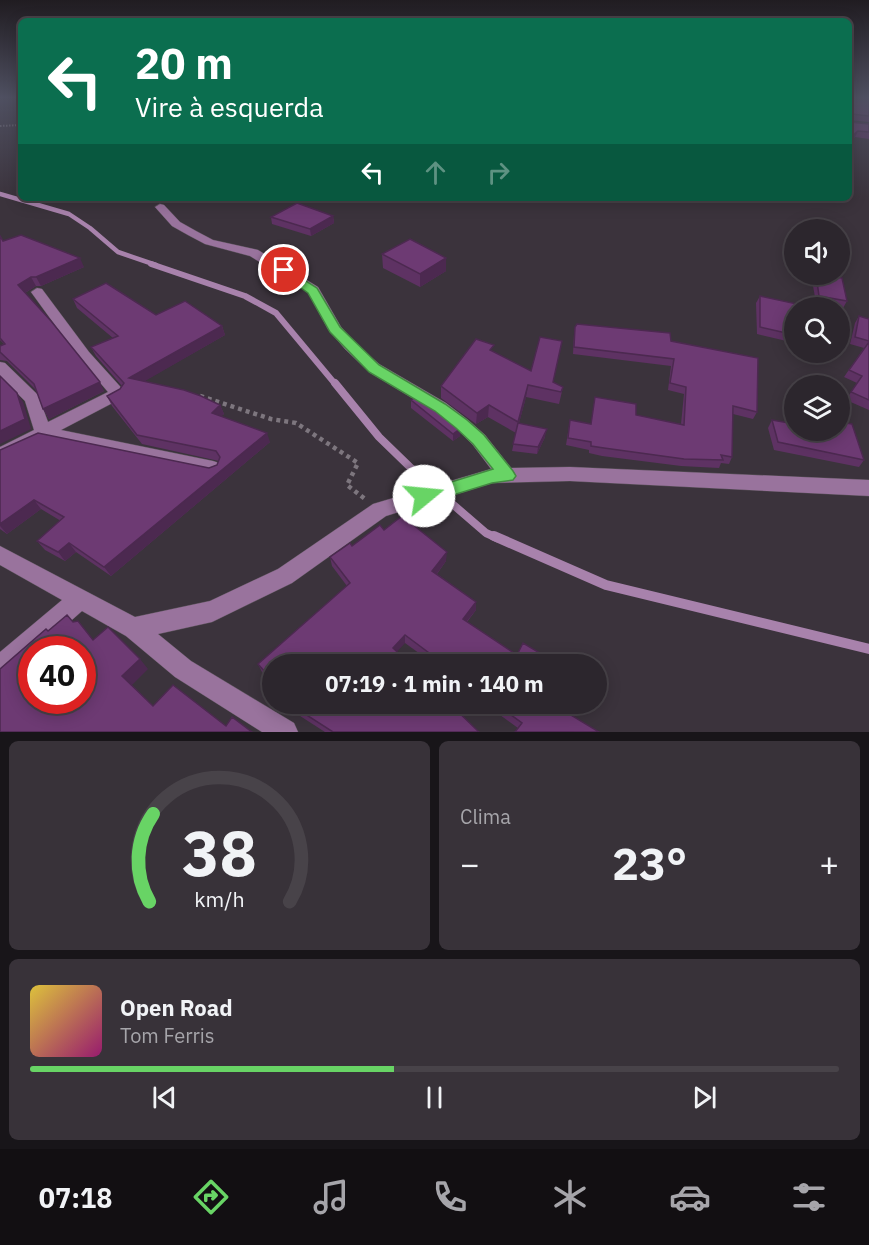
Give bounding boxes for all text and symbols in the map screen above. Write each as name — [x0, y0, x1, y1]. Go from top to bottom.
text: 20 m — [135, 36, 233, 91]
icon: left — [36, 42, 114, 120]
text: Vire à esquerda — [135, 89, 324, 124]
icon: left — [356, 156, 389, 189]
icon: ahead — [419, 156, 452, 189]
icon: right — [482, 156, 515, 189]
map controls — [784, 219, 850, 441]
button: sound — [784, 219, 850, 285]
pin — [258, 244, 309, 295]
icon: arrive — [267, 253, 300, 286]
button: search — [784, 297, 850, 363]
button: layers — [784, 375, 850, 441]
position arrow — [392, 464, 456, 528]
speed limit sign: 40 — [18, 636, 96, 714]
text: 07:19 · 1 min · 140 m — [325, 669, 544, 698]
text: Clima — [460, 803, 511, 830]
text: 38 — [182, 812, 257, 893]
text: 23° — [612, 834, 687, 892]
text: − — [460, 842, 480, 885]
text: + — [819, 842, 839, 885]
text: km/h — [194, 886, 245, 914]
text: Open Road — [120, 993, 233, 1022]
text: Tom Ferris — [120, 1022, 215, 1049]
icon: previous — [148, 1081, 181, 1114]
icon: pause — [418, 1081, 451, 1114]
icon: next — [688, 1081, 721, 1114]
icon: directions — [190, 1176, 232, 1218]
icon: music — [310, 1176, 352, 1218]
icon: phone — [429, 1176, 471, 1218]
icon: climate — [549, 1176, 591, 1218]
icon: car — [669, 1176, 711, 1218]
icon: filters — [788, 1176, 830, 1218]
text: 07:18 — [39, 1180, 113, 1215]

